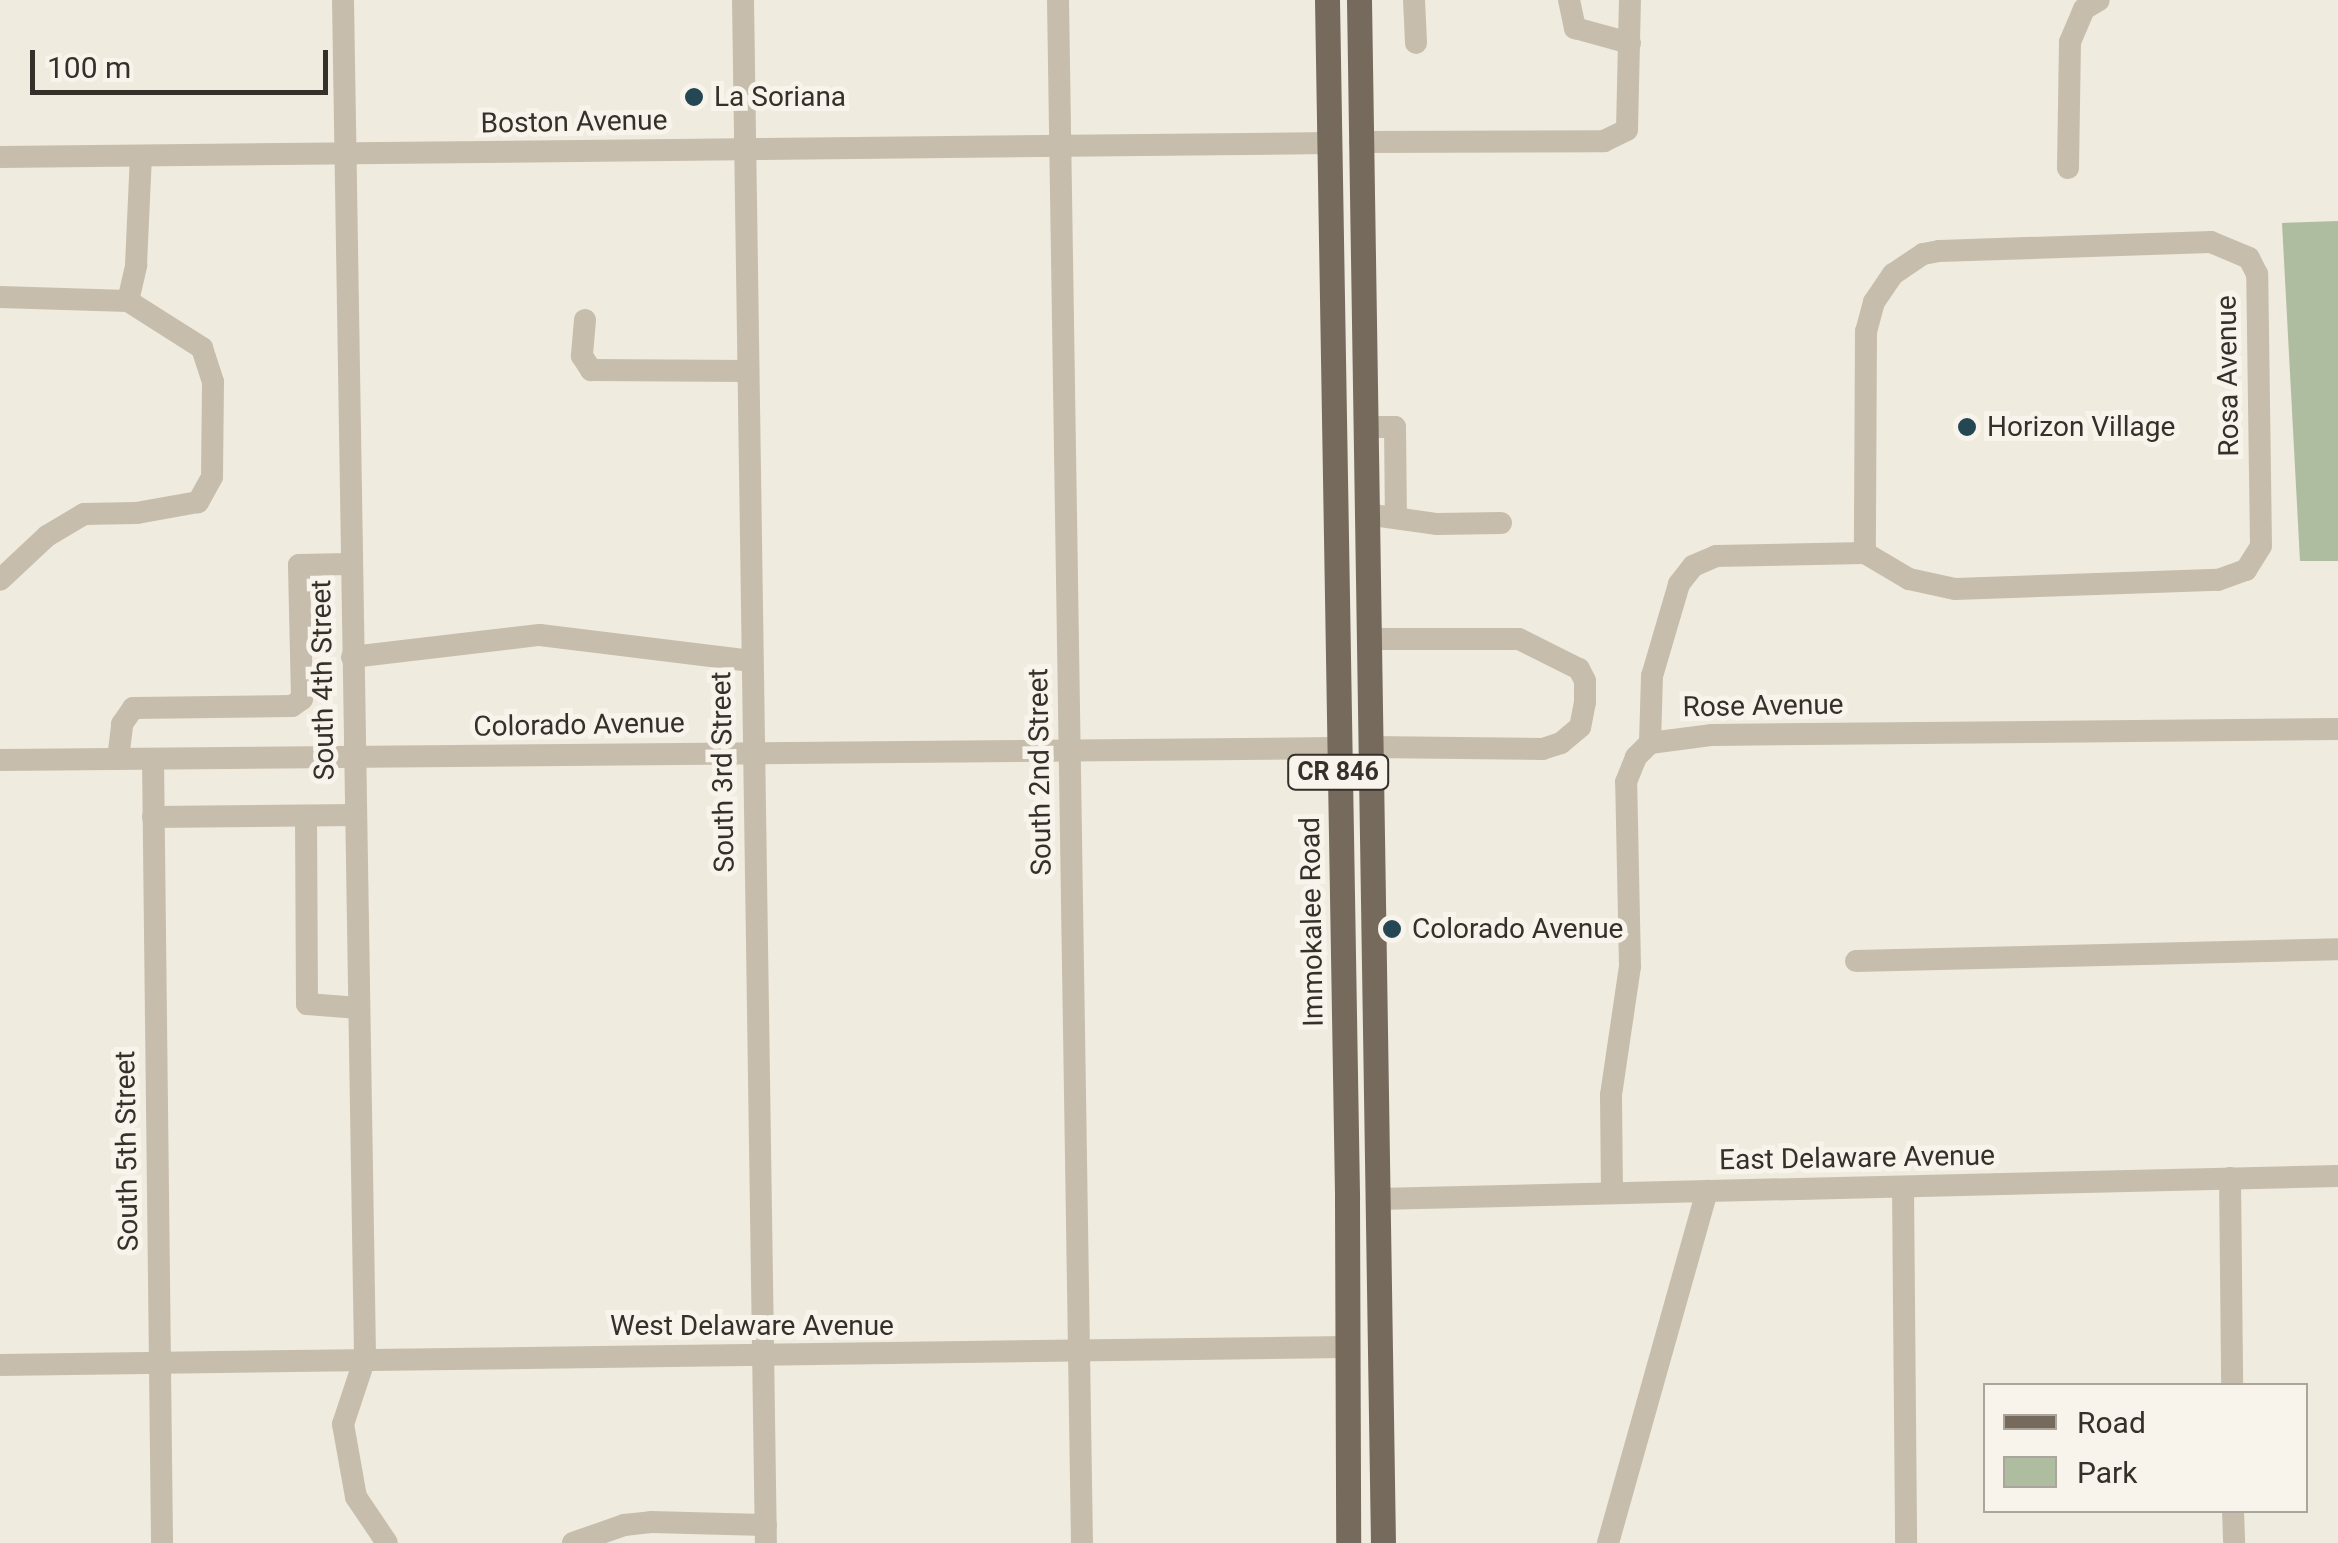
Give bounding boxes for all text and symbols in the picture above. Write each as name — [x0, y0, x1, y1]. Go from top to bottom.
scale bar — [35, 30, 332, 92]
text: 100 m — [47, 50, 131, 85]
place label: La Soriana — [714, 80, 846, 114]
marker: La Soriana — [683, 86, 705, 108]
street label: Boston Avenue — [480, 104, 668, 140]
street label: Rosa Avenue — [2210, 295, 2246, 457]
place label: Horizon Village — [1987, 410, 2175, 444]
marker: Horizon Village — [1956, 416, 1978, 438]
street label: South 4th Street — [304, 579, 342, 781]
street label: South 2nd Street — [1021, 668, 1059, 876]
street label: South 3rd Street — [704, 671, 742, 873]
street label: Rose Avenue — [1682, 688, 1844, 724]
street label: Colorado Avenue — [473, 706, 685, 744]
road number: CR 846 — [1286, 752, 1390, 792]
street label: Immokalee Road — [1293, 817, 1331, 1027]
place label: Colorado Avenue — [1412, 912, 1623, 946]
marker: Colorado Avenue — [1381, 918, 1403, 940]
street label: South 5th Street — [108, 1050, 146, 1252]
street label: East Delaware Avenue — [1719, 1139, 1995, 1177]
street label: West Delaware Avenue — [610, 1309, 894, 1343]
legend — [1983, 1383, 2308, 1513]
text: Road — [2077, 1405, 2146, 1440]
text: Park — [2077, 1455, 2137, 1490]

